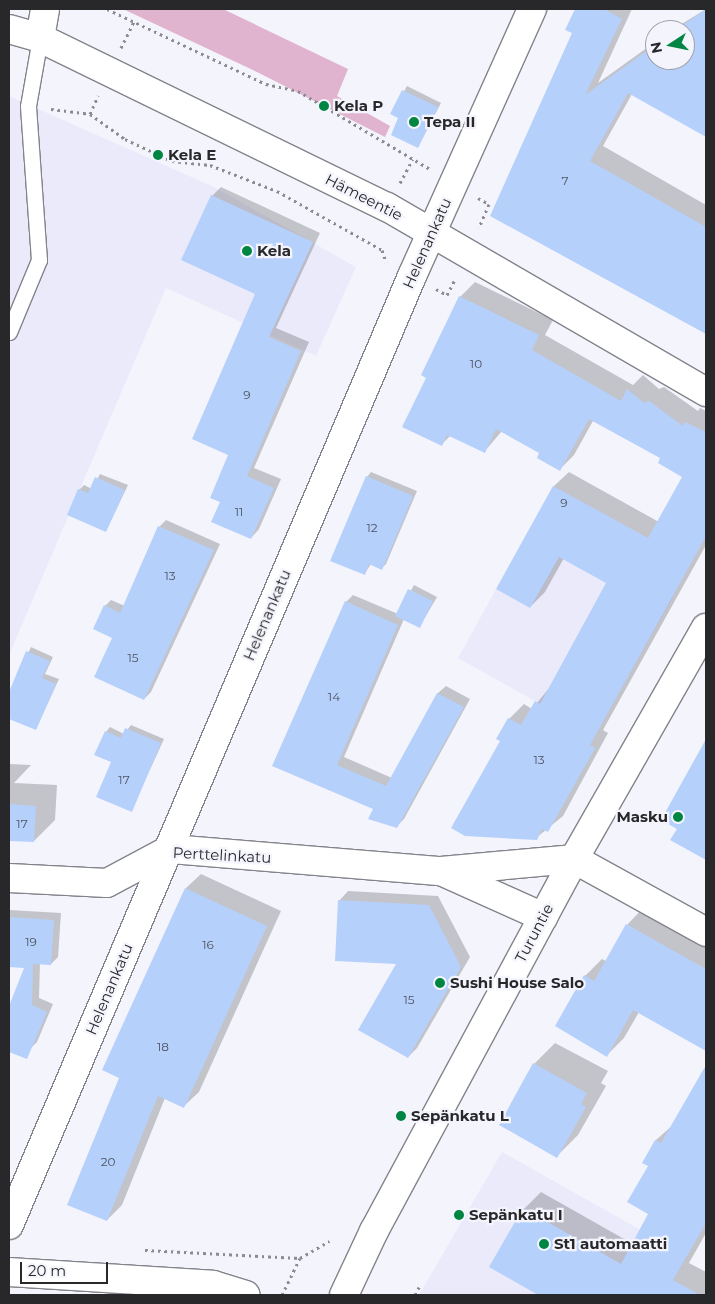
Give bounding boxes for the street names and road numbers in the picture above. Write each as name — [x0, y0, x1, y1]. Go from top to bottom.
street label: Hämeentie — [322, 170, 406, 224]
street label: Helenankatu — [399, 195, 455, 291]
street label: Helenankatu — [240, 567, 294, 663]
street label: Perttelinkatu — [172, 843, 272, 867]
street label: Turuntie — [511, 901, 557, 965]
street label: Helenankatu — [82, 941, 136, 1037]

